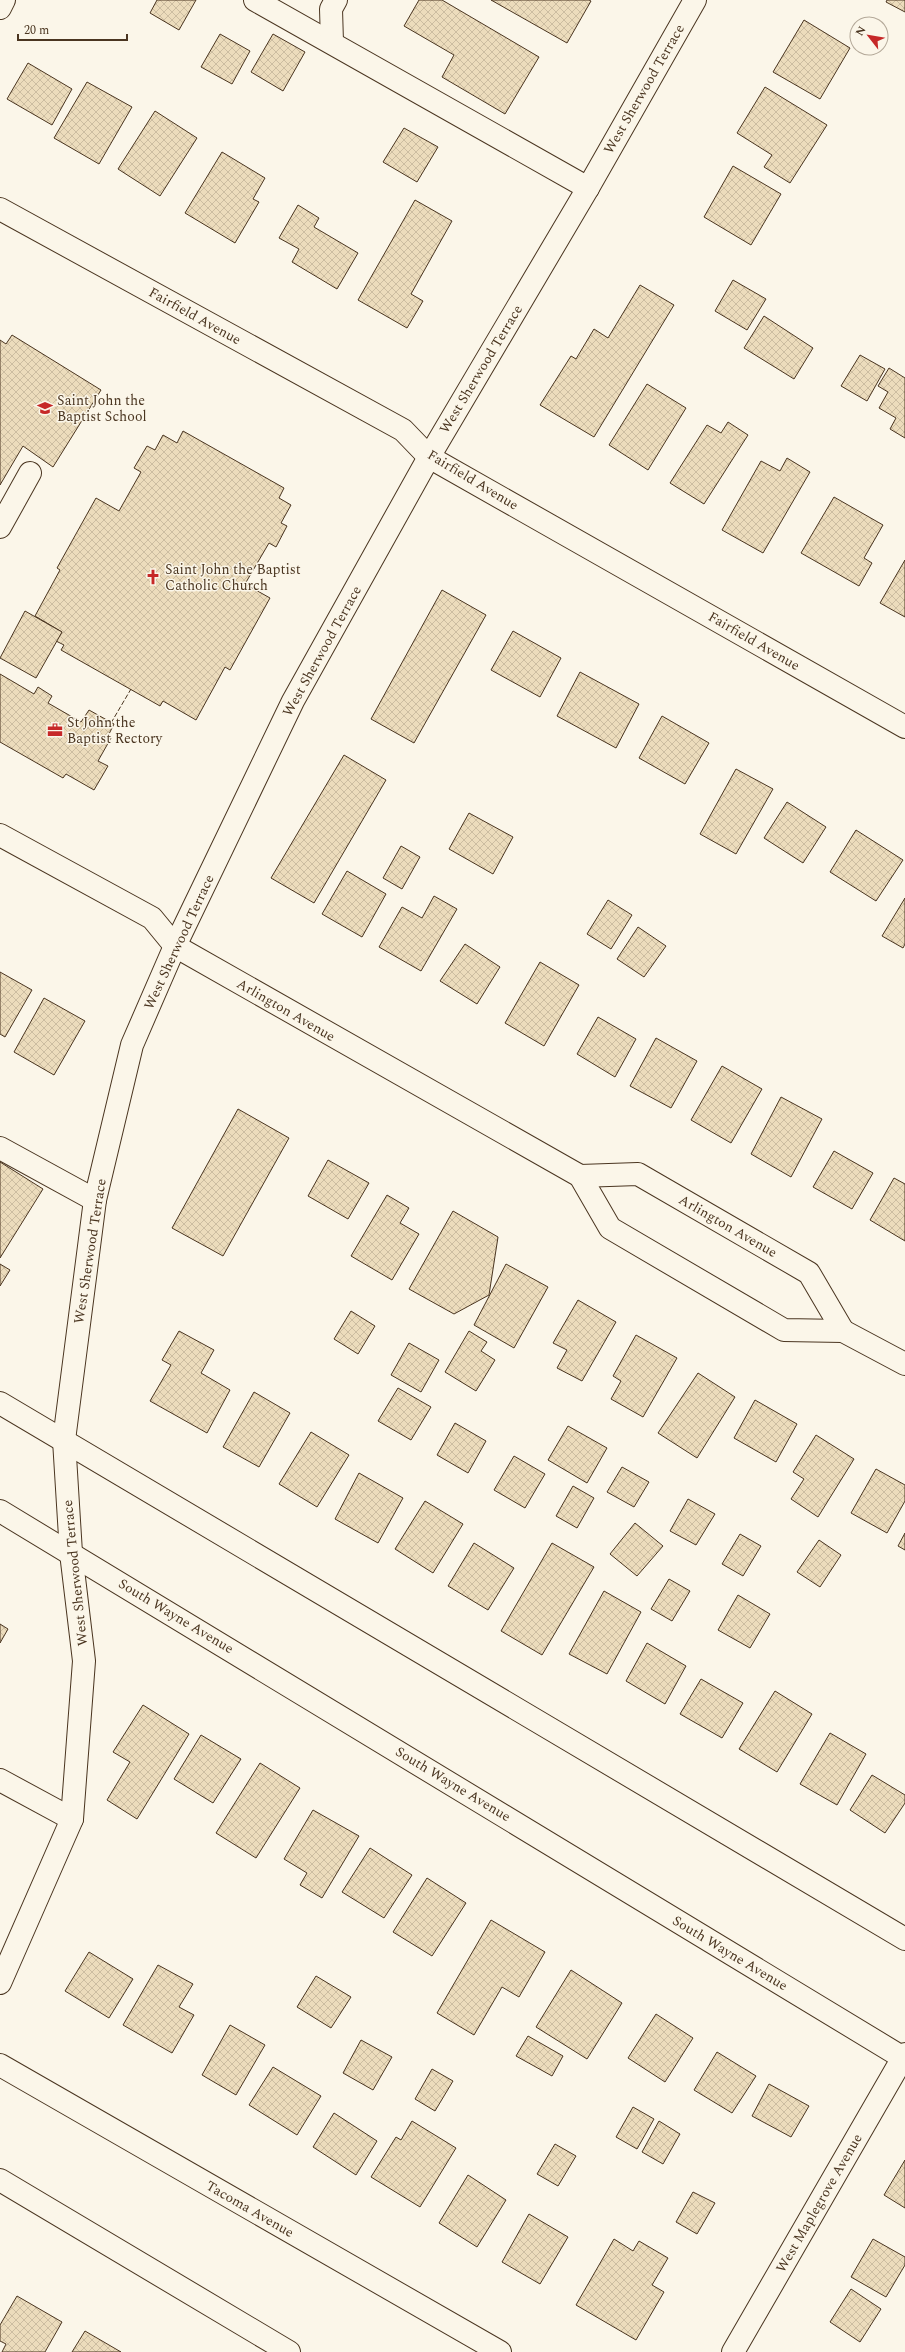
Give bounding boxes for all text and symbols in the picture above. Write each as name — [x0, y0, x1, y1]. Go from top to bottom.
scale bar — [18, 16, 127, 42]
north arrow — [849, 16, 889, 56]
street label: West Sherwood Terrace — [598, 20, 690, 158]
text: 20 m — [24, 21, 49, 40]
text: N — [851, 23, 870, 39]
street label: Fairfield Avenue — [145, 282, 245, 350]
street label: West Sherwood Terrace — [434, 301, 528, 437]
place label: Saint John the Baptist School — [57, 390, 147, 427]
school or university icon: Saint John the Baptist School — [36, 399, 54, 417]
street label: Fairfield Avenue — [424, 445, 523, 516]
place label: Saint John the Baptist Catholic Church — [165, 559, 301, 596]
church icon: Saint John the Baptist Catholic Church — [144, 568, 162, 586]
street label: West Sherwood Terrace — [277, 582, 367, 720]
street label: Fairfield Avenue — [704, 606, 804, 676]
place label: St John the Baptist Rectory — [67, 712, 164, 749]
office icon: St John the Baptist Rectory — [46, 721, 64, 739]
street label: West Sherwood Terrace — [138, 871, 220, 1013]
street label: Arlington Avenue — [233, 973, 339, 1047]
street label: West Sherwood Terrace — [68, 1177, 112, 1325]
street label: Arlington Avenue — [675, 1189, 781, 1263]
street label: West Sherwood Terrace — [57, 1499, 93, 1647]
street label: South Wayne Avenue — [114, 1573, 238, 1659]
street label: South Wayne Avenue — [391, 1741, 515, 1827]
street label: South Wayne Avenue — [668, 1910, 792, 1996]
street label: West Maplegrove Avenue — [771, 2129, 868, 2276]
street label: Tacoma Avenue — [202, 2175, 298, 2243]

